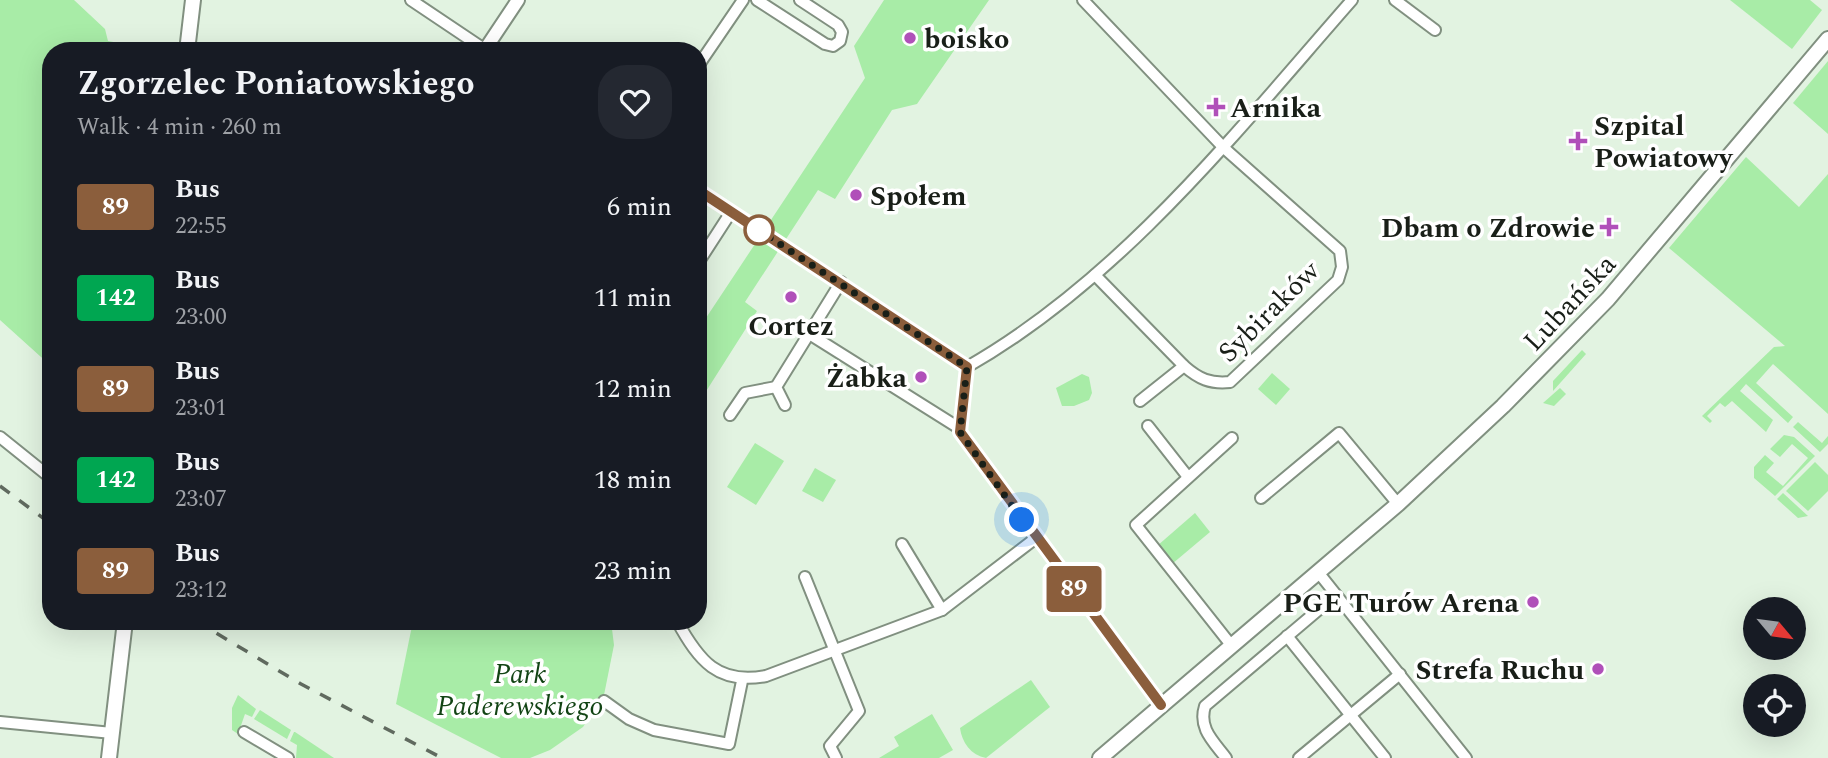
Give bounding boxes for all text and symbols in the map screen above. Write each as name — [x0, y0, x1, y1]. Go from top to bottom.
place label: boisko — [924, 18, 1009, 61]
marker: boisko — [902, 30, 918, 46]
text: Zgorzelec Poniatowskiego — [77, 59, 475, 109]
button: heart — [598, 65, 672, 139]
place label: Arnika — [1230, 87, 1322, 130]
marker: Arnika — [1208, 99, 1224, 115]
place label: Szpital Powiatowy — [1594, 105, 1734, 180]
text: Walk · 4 min · 260 m — [77, 110, 282, 145]
marker: Szpital Powiatowy — [1568, 131, 1588, 151]
text: Bus — [175, 169, 220, 209]
place label: Społem — [870, 175, 966, 218]
text: 6 min — [607, 187, 672, 227]
marker: Społem — [848, 187, 864, 203]
text: 89 — [102, 189, 129, 225]
place label: Dbam o Zdrowie — [1381, 207, 1595, 250]
text: 22:55 — [175, 209, 227, 244]
unlabelled marker — [744, 215, 774, 245]
marker: Dbam o Zdrowie — [1601, 219, 1617, 235]
street label: Lubańska — [1513, 244, 1627, 362]
street label: Sybiraków — [1208, 250, 1331, 373]
text: Bus — [175, 260, 220, 300]
text: 11 min — [594, 278, 672, 318]
text: 142 — [95, 280, 136, 316]
marker: Cortez — [783, 289, 799, 305]
text: 23:00 — [175, 300, 227, 335]
place label: Cortez — [748, 305, 834, 348]
text: Bus — [175, 351, 220, 391]
place label: Żabka — [826, 357, 908, 400]
text: 12 min — [594, 369, 672, 409]
marker: Żabka — [913, 369, 929, 385]
text: 89 — [102, 371, 129, 407]
text: 23:01 — [175, 391, 227, 426]
text: Bus — [175, 442, 220, 482]
text: 18 min — [594, 460, 672, 500]
text: 142 — [95, 462, 136, 498]
text: 23:07 — [175, 482, 227, 517]
your location — [1004, 502, 1039, 537]
text: Bus — [175, 533, 220, 573]
text: 23 min — [594, 551, 672, 591]
text: 89 — [102, 553, 129, 589]
line badge: 89 — [1042, 566, 1106, 612]
text: 89 — [1061, 571, 1087, 607]
text: 23:12 — [175, 573, 227, 608]
place label: PGE Turów Arena — [1283, 582, 1520, 625]
marker: PGE Turów Arena — [1525, 594, 1541, 610]
north arrow — [1743, 597, 1806, 660]
map controls — [1743, 597, 1806, 737]
place label: Strefa Ruchu — [1415, 649, 1584, 692]
park label: Park Paderewskiego — [436, 653, 604, 728]
marker: Strefa Ruchu — [1590, 661, 1606, 677]
button: locate — [1743, 674, 1806, 737]

